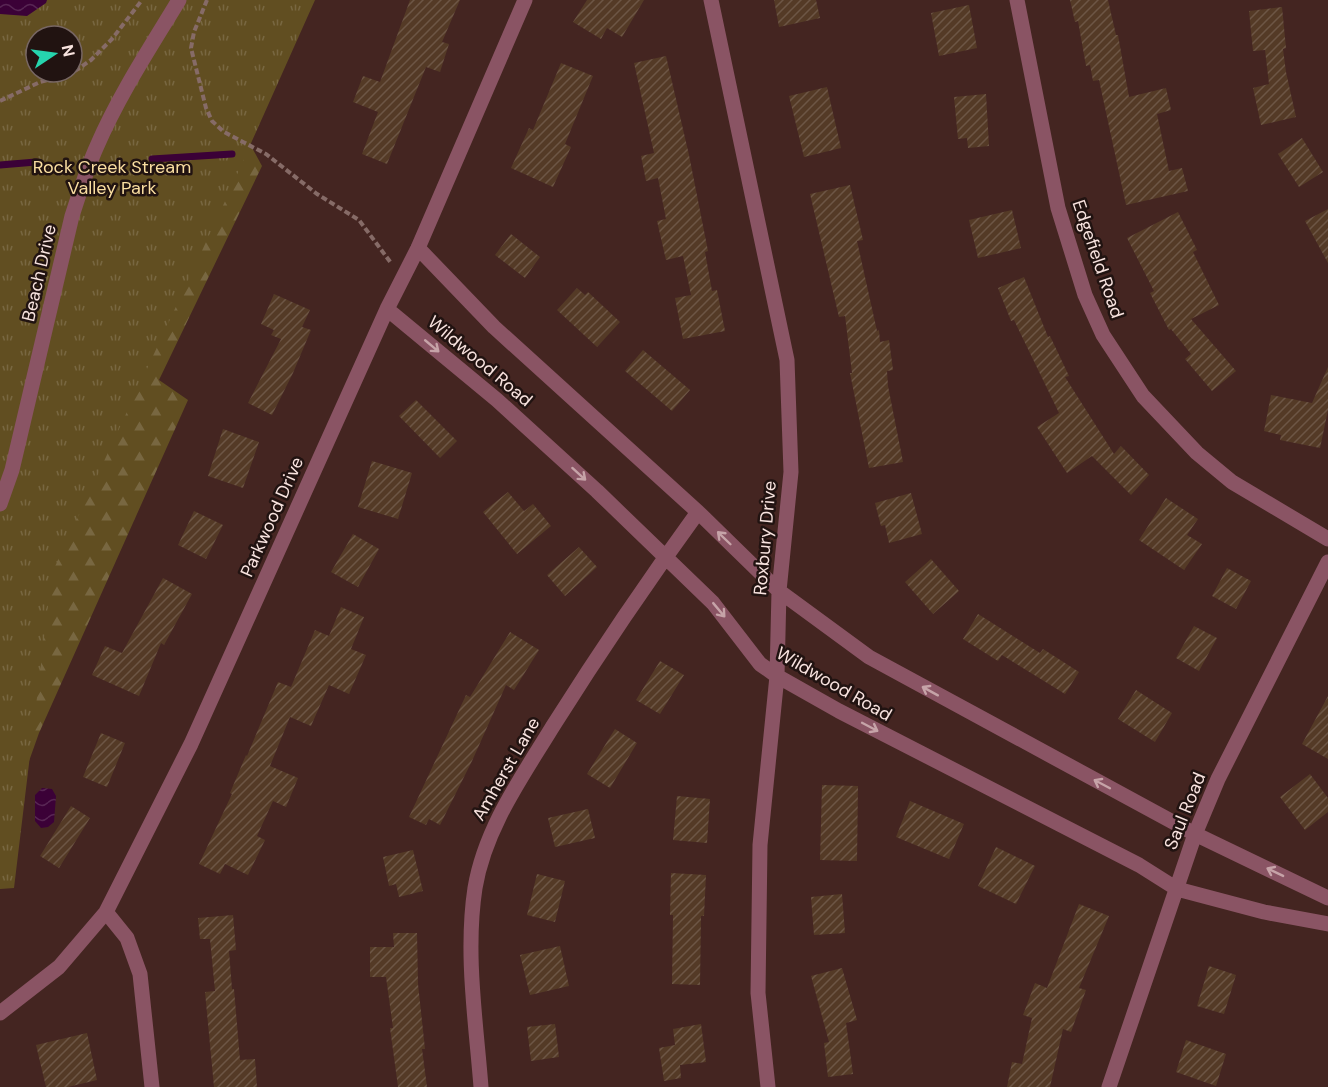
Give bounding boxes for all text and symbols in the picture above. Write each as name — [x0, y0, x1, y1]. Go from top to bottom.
north arrow — [24, 24, 84, 84]
text: N — [57, 43, 80, 59]
park label: Rock Creek Stream Valley Park — [33, 155, 191, 200]
street label: Edgefield Road — [1067, 197, 1129, 321]
street label: Beach Drive — [16, 222, 62, 324]
street label: Wildwood Road — [423, 310, 537, 412]
one-way arrow — [424, 339, 439, 353]
street label: Parkwood Drive — [235, 453, 309, 581]
one-way arrow — [571, 467, 586, 481]
street label: Roxbury Drive — [748, 480, 782, 596]
one-way arrow — [717, 530, 732, 545]
one-way arrow — [712, 602, 725, 618]
street label: Wildwood Road — [772, 641, 896, 727]
one-way arrow — [922, 685, 940, 696]
street label: Amherst Lane — [467, 713, 545, 825]
one-way arrow — [861, 722, 879, 734]
street label: Saul Road — [1159, 769, 1211, 853]
one-way arrow — [1093, 778, 1111, 789]
one-way arrow — [1267, 866, 1285, 878]

